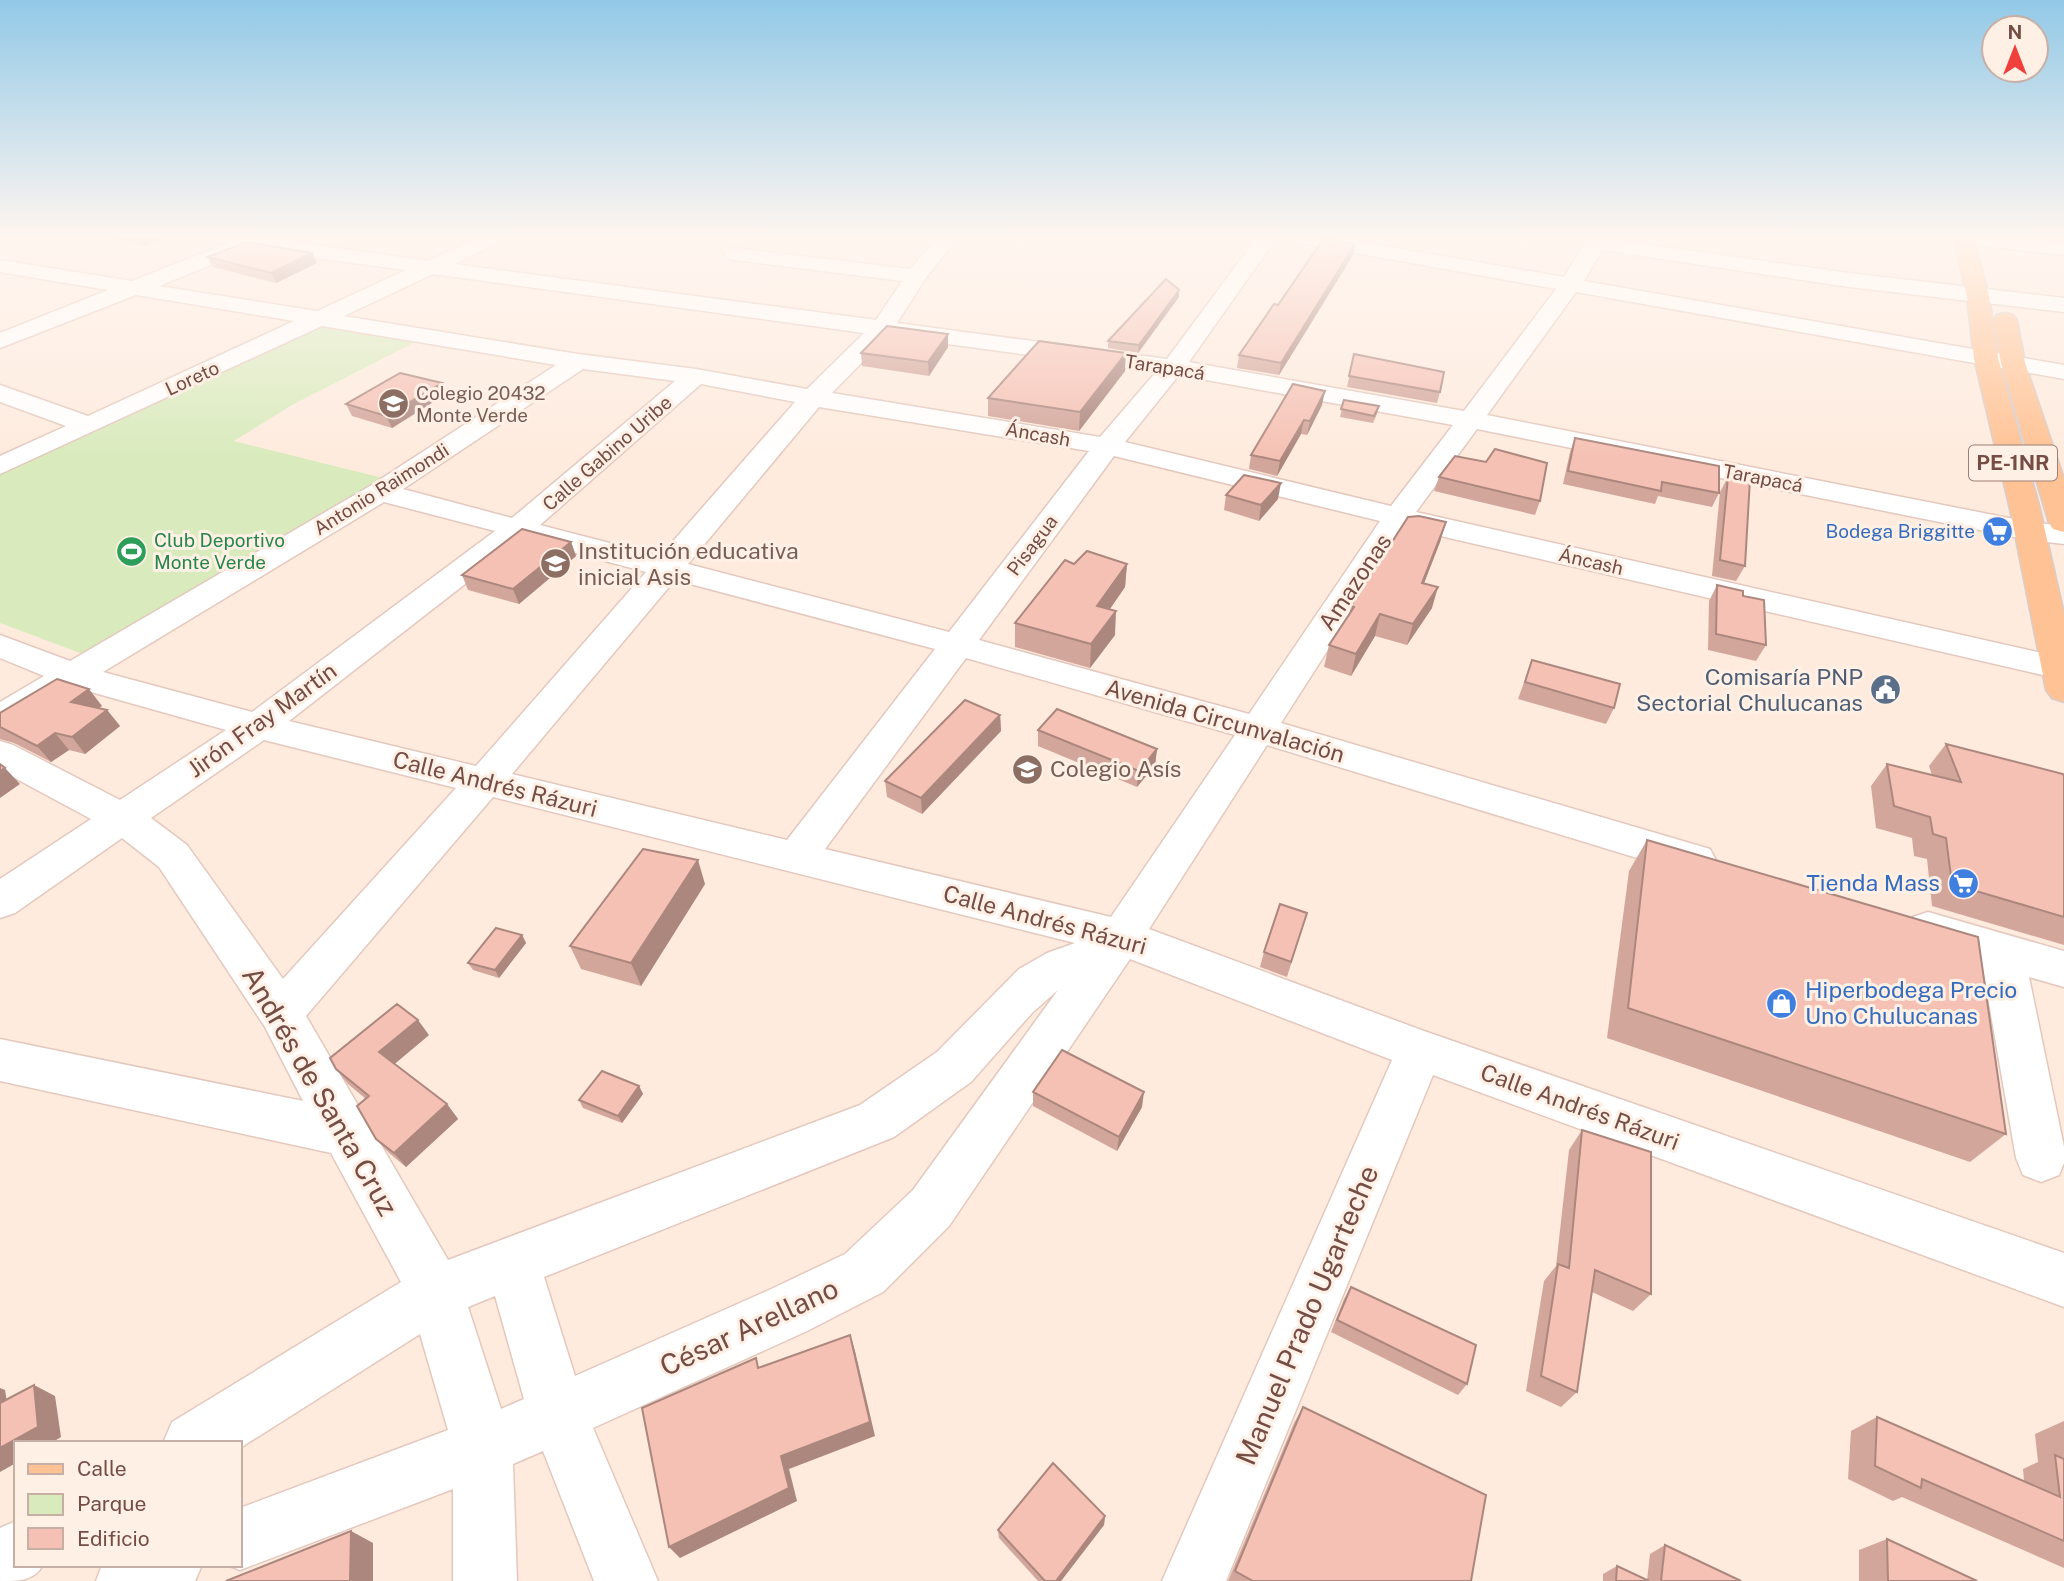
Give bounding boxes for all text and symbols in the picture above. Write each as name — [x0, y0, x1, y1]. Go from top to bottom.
north arrow — [1980, 14, 2050, 84]
text: N — [2008, 21, 2022, 43]
street label: Tarapacá — [1123, 350, 1207, 384]
street label: Loreto — [162, 356, 222, 400]
place label: Colegio 20432 Monte Verde — [416, 382, 546, 426]
school or university icon: Colegio 20432 Monte Verde — [376, 387, 410, 421]
street label: Calle Gabino Uribe — [538, 391, 676, 515]
street label: Áncash — [1004, 417, 1072, 451]
street label: Antonio Raimondi — [309, 439, 453, 539]
road number: PE-1NR — [1969, 446, 2057, 480]
street label: Tarapacá — [1721, 460, 1805, 496]
street label: Pisagua — [1002, 510, 1062, 580]
supermarket icon: Bodega Briggitte — [1981, 514, 2015, 548]
place label: Bodega Briggitte — [1825, 520, 1975, 542]
street label: Amazonas — [1313, 528, 1397, 635]
place label: Club Deportivo Monte Verde — [154, 529, 285, 573]
sports icon: Club Deportivo Monte Verde — [114, 534, 148, 568]
place label: Institución educativa inicial Asis — [578, 537, 799, 590]
street label: Áncash — [1557, 543, 1625, 579]
school or university icon: Institución educativa inicial Asis — [538, 547, 572, 581]
street label: Jirón Fray Martín — [182, 657, 341, 783]
place label: Comisaría PNP Sectorial Chulucanas — [1636, 663, 1863, 716]
street label: Avenida Circunvalación — [1102, 673, 1348, 768]
public building icon: Comisaría PNP Sectorial Chulucanas — [1869, 673, 1903, 707]
street label: Calle Andrés Rázuri — [390, 745, 600, 822]
school or university icon: Colegio Asís — [1010, 752, 1044, 786]
place label: Colegio Asís — [1050, 755, 1181, 782]
supermarket icon: Tienda Mass — [1946, 866, 1980, 900]
place label: Tienda Mass — [1806, 869, 1940, 896]
street label: Calle Andrés Rázuri — [940, 879, 1150, 960]
street label: Andrés de Santa Cruz — [236, 960, 405, 1221]
place label: Hiperbodega Precio Uno Chulucanas — [1805, 976, 2017, 1029]
shop icon: Hiperbodega Precio Uno Chulucanas — [1765, 986, 1799, 1020]
street label: Calle Andrés Rázuri — [1477, 1058, 1683, 1155]
street label: Manuel Prado Ugarteche — [1228, 1160, 1385, 1469]
street label: César Arellano — [654, 1271, 843, 1382]
legend — [14, 1441, 242, 1567]
text: Calle — [77, 1456, 127, 1481]
text: Parque — [77, 1491, 146, 1516]
text: Edificio — [77, 1526, 150, 1551]

